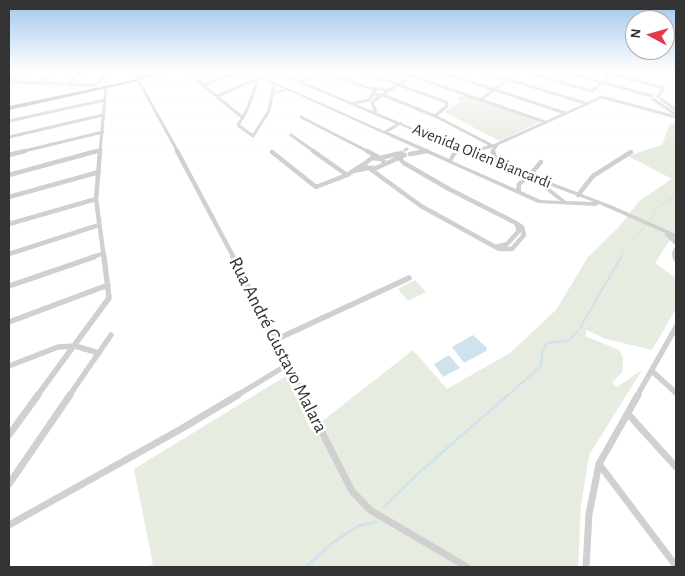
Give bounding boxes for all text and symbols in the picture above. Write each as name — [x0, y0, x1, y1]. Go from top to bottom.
north arrow — [625, 10, 675, 60]
text: N — [629, 28, 644, 39]
street label: Avenida Olien Biancardi — [410, 119, 554, 193]
street label: Rua André Gustavo Malara — [224, 253, 332, 437]

